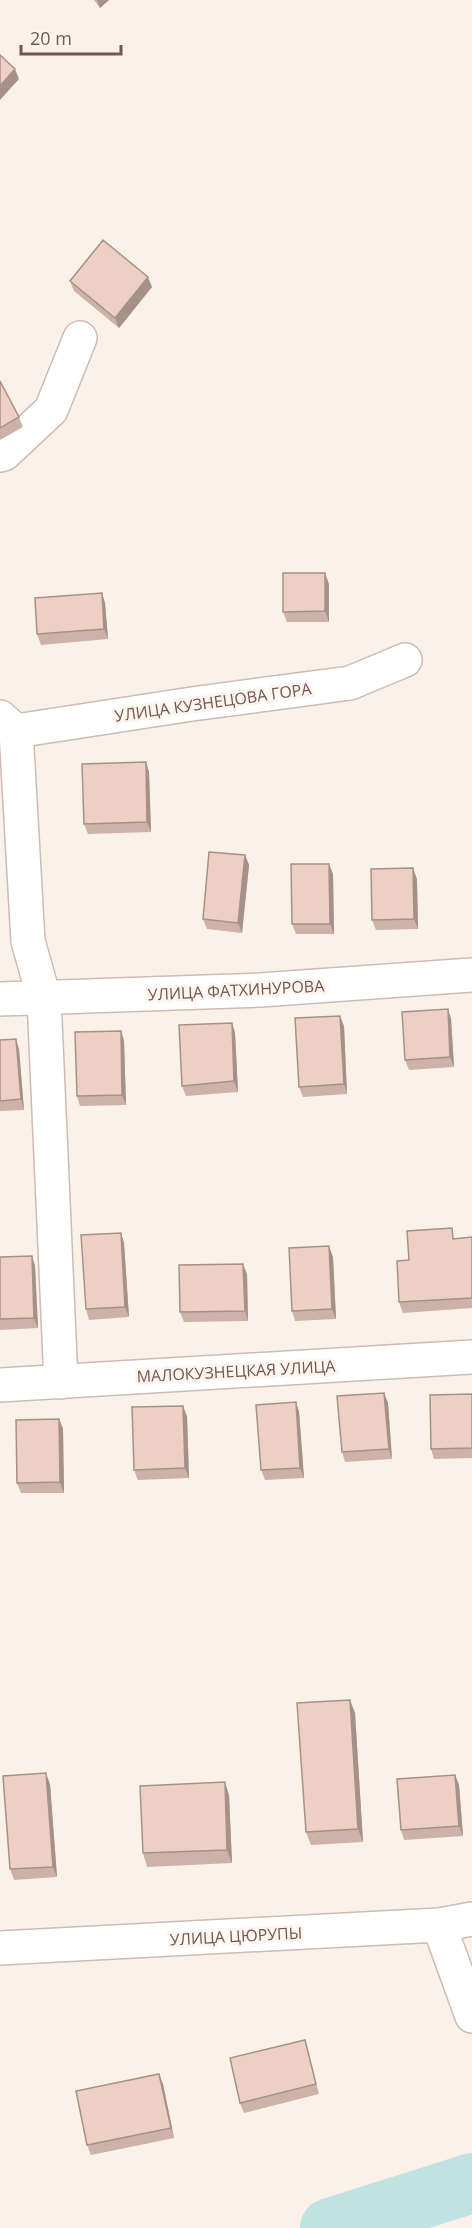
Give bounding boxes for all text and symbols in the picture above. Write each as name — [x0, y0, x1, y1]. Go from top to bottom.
scale bar — [21, 18, 122, 56]
text: 20 m — [30, 26, 72, 50]
street label: УЛИЦА КУЗНЕЦОВА ГОРА — [113, 677, 314, 727]
street label: УЛИЦА ФАТХИНУРОВА — [147, 974, 326, 1006]
street label: МАЛОКУЗНЕЦКАЯ УЛИЦА — [136, 1355, 337, 1387]
street label: УЛИЦА ЦЮРУПЫ — [169, 1922, 303, 1950]

